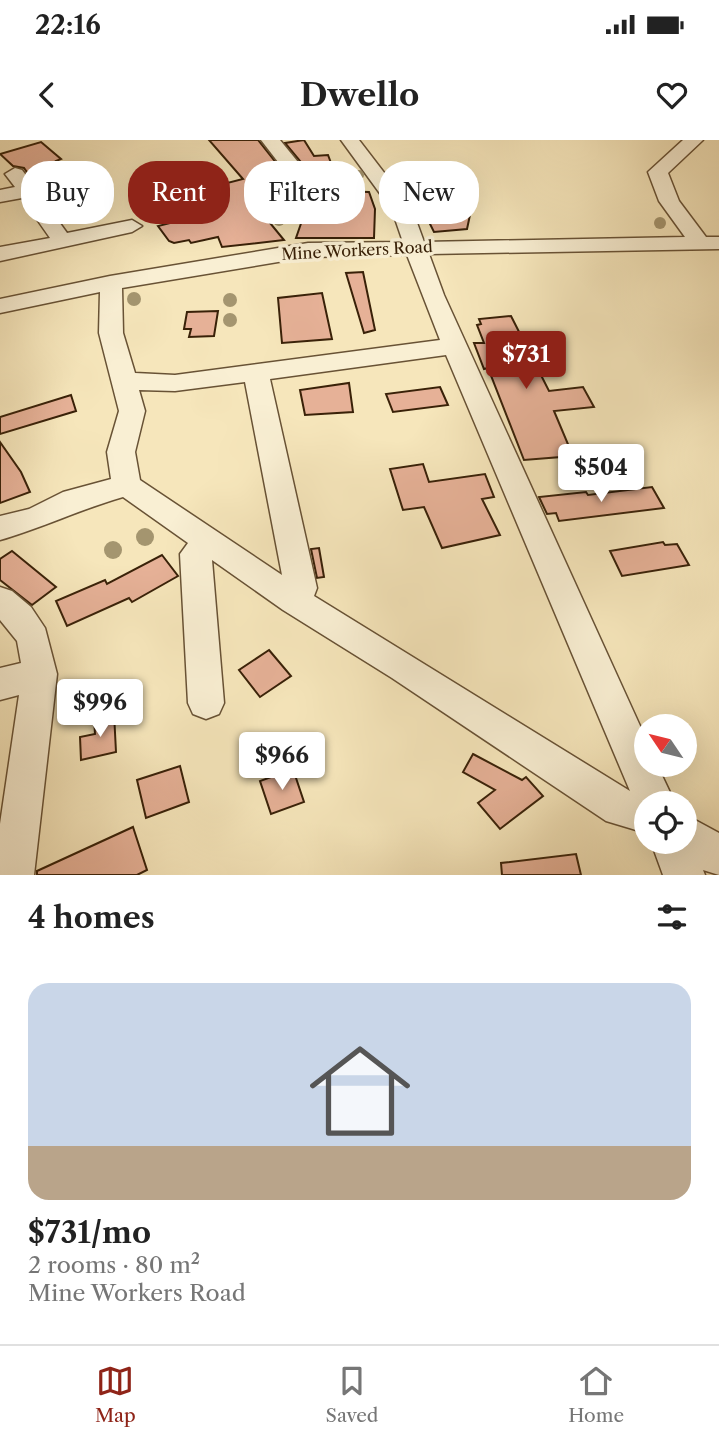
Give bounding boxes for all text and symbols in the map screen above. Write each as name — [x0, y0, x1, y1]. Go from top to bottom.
text: 22:16 — [35, 9, 101, 41]
text: Dwello — [300, 75, 419, 114]
icon: back — [28, 76, 66, 114]
icon: heart — [653, 76, 691, 114]
chip: Buy — [21, 161, 114, 224]
chip: Rent — [128, 161, 230, 224]
chip: Filters — [244, 161, 365, 224]
chip: New — [379, 161, 479, 224]
street label: Mine Workers Road — [281, 236, 433, 264]
pin: $731 — [485, 331, 567, 391]
text: $731 — [502, 340, 550, 368]
pin: $504 — [560, 444, 642, 504]
text: $504 — [574, 453, 628, 481]
pin: $996 — [59, 680, 141, 739]
text: $996 — [73, 688, 127, 716]
north arrow — [634, 714, 696, 777]
map controls — [634, 714, 697, 854]
pin: $966 — [241, 732, 323, 792]
text: $966 — [255, 741, 309, 769]
button: locate — [634, 791, 697, 854]
icon: filters — [653, 898, 691, 936]
text: 4 homes — [28, 899, 155, 936]
icon: home — [297, 1028, 423, 1154]
text: $731/mo — [28, 1214, 151, 1251]
text: 2 rooms · 80 m² — [28, 1251, 200, 1279]
text: Mine Workers Road — [28, 1279, 246, 1307]
tab: Map — [95, 1362, 136, 1427]
tab: Saved — [326, 1362, 378, 1427]
tab: Home — [568, 1362, 624, 1427]

